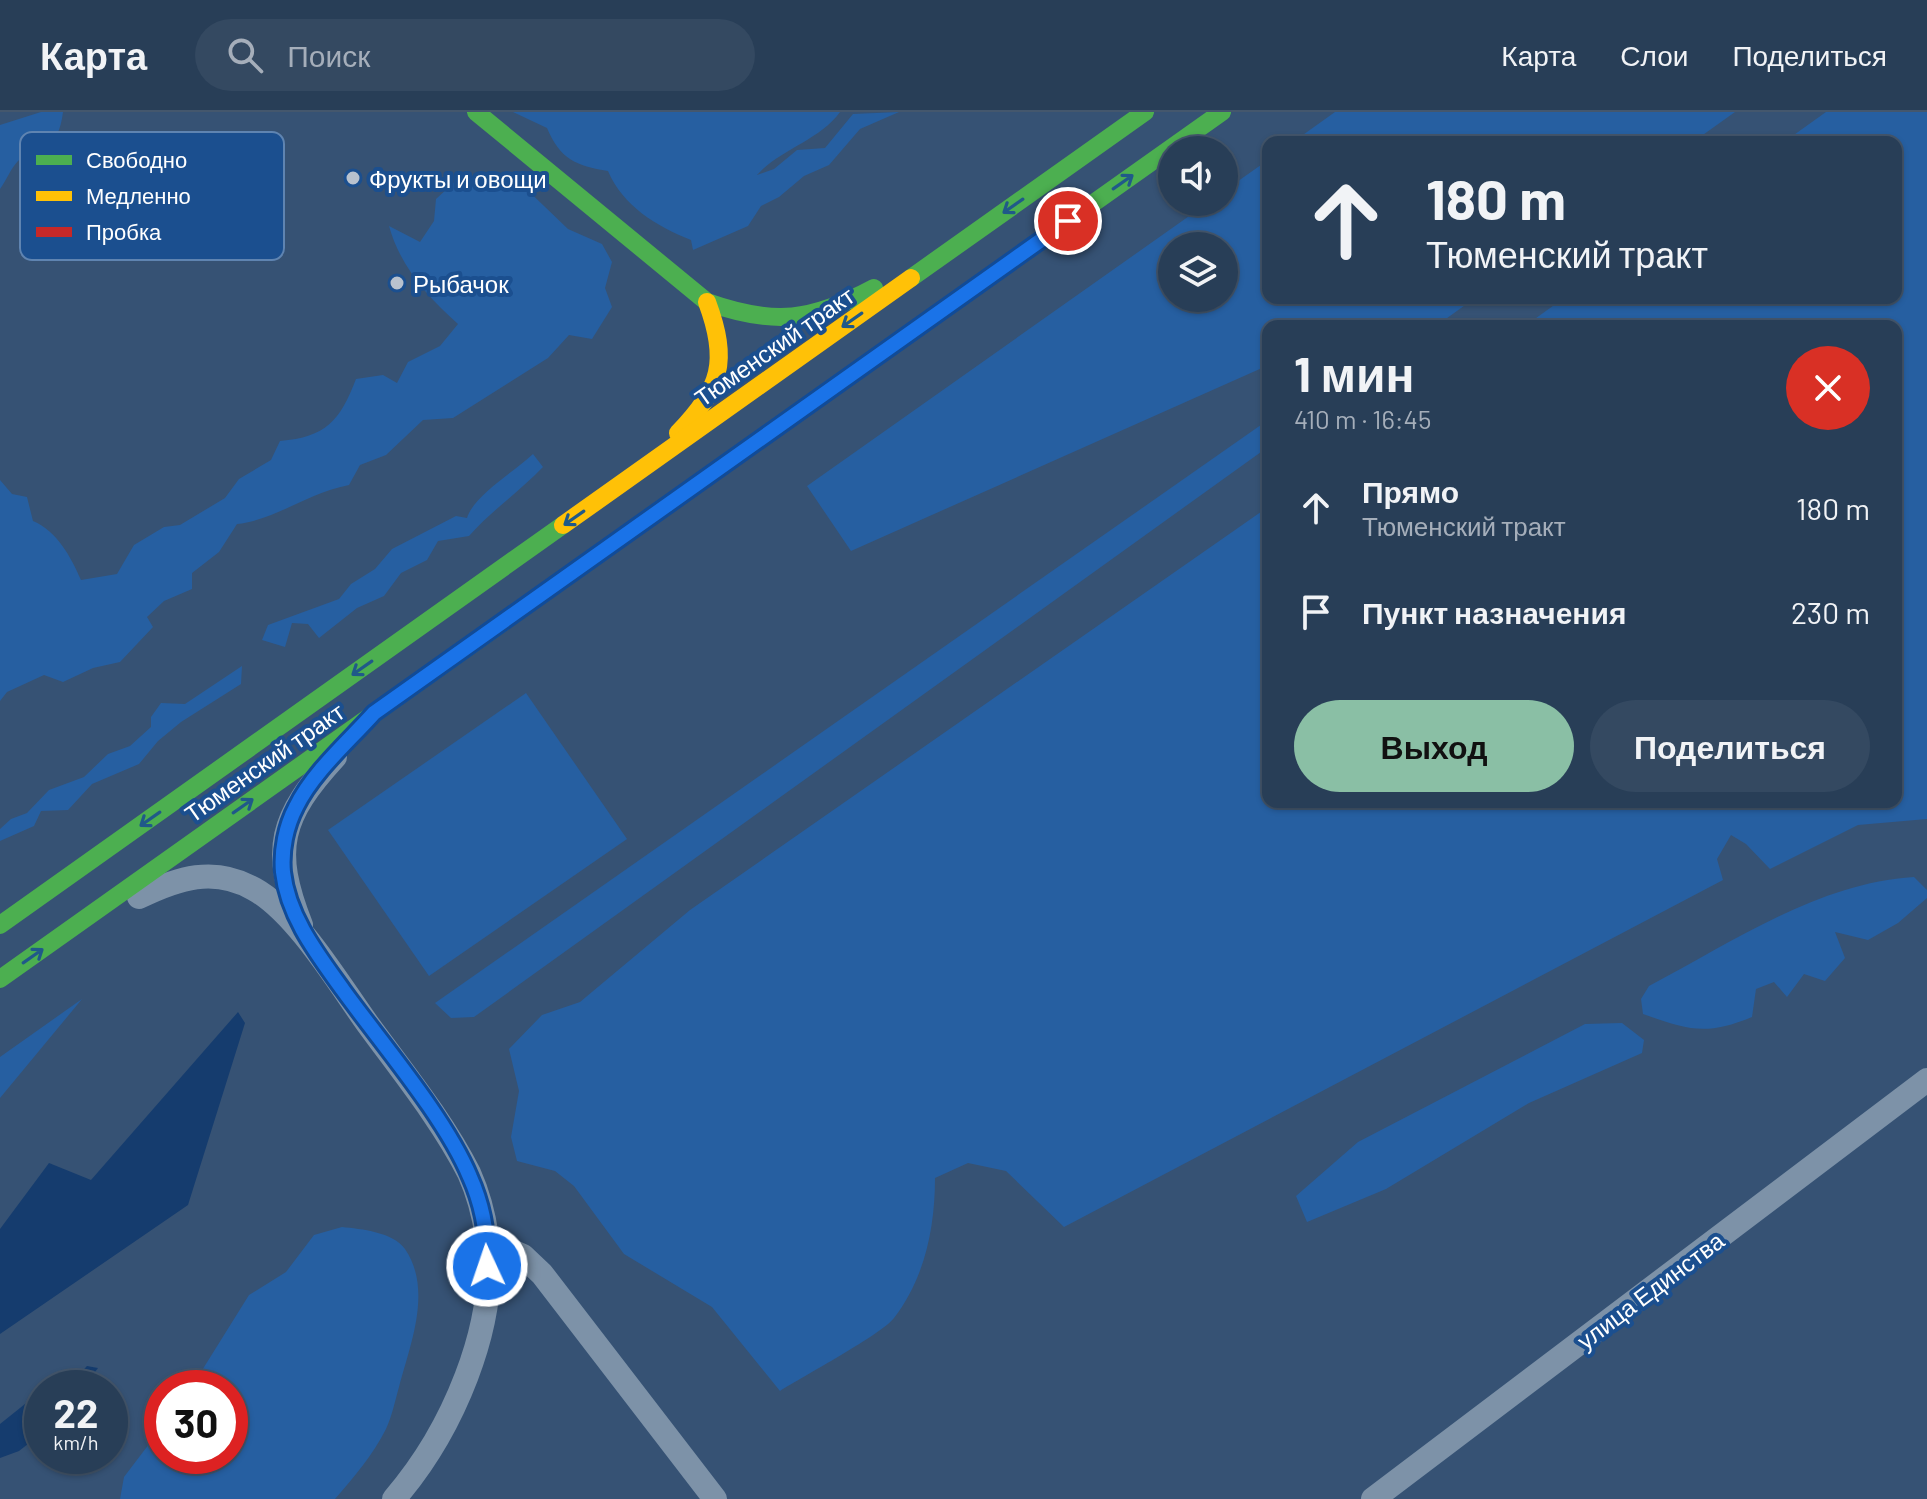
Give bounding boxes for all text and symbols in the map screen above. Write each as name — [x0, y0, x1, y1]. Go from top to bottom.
search box — [195, 19, 755, 91]
text: Карта — [40, 32, 147, 78]
icon: search — [223, 33, 267, 77]
text: Поиск — [287, 37, 370, 73]
text: Карта — [1501, 38, 1576, 72]
text: Слои — [1620, 38, 1688, 72]
text: Поделиться — [1732, 38, 1887, 72]
legend — [20, 132, 284, 260]
map controls — [1158, 136, 1238, 312]
button: sound — [1158, 136, 1238, 216]
text: Свободно — [86, 146, 187, 173]
place label: Фрукты и овощи — [369, 164, 547, 193]
text: 180 m — [1426, 164, 1566, 231]
icon: ahead — [1294, 168, 1398, 272]
marker: Фрукты и овощи — [344, 169, 362, 187]
one-way arrow — [1112, 174, 1133, 191]
text: Медленно — [86, 182, 191, 209]
pin — [1034, 187, 1102, 255]
one-way arrow — [1003, 198, 1025, 214]
icon: arrive — [1046, 199, 1090, 243]
text: Пробка — [86, 218, 162, 245]
button: layers — [1158, 232, 1238, 312]
text: Тюменский тракт — [1426, 232, 1708, 275]
place label: Рыбачок — [413, 269, 509, 298]
marker: Рыбачок — [388, 274, 406, 292]
street label: Тюменский тракт — [689, 280, 859, 412]
one-way arrow — [842, 312, 864, 328]
text: 1 мин — [1294, 344, 1415, 402]
button: close — [1786, 346, 1870, 430]
text: 410 m · 16:45 — [1294, 403, 1431, 434]
text: Прямо — [1362, 473, 1459, 509]
icon: ahead — [1294, 486, 1338, 530]
text: 180 m — [1796, 490, 1870, 526]
one-way arrow — [564, 509, 585, 526]
text: Тюменский тракт — [1362, 510, 1566, 541]
icon: arrive — [1294, 590, 1338, 634]
text: Пункт назначения — [1362, 594, 1626, 630]
text: 230 m — [1791, 594, 1870, 630]
one-way arrow — [352, 659, 373, 676]
street label: Тюменский тракт — [179, 696, 349, 828]
button: Выход — [1294, 700, 1574, 792]
button: Поделиться — [1590, 700, 1870, 792]
one-way arrow — [231, 798, 253, 814]
one-way arrow — [139, 811, 161, 827]
one-way arrow — [21, 948, 43, 964]
position arrow — [445, 1224, 529, 1308]
street label: улица Единства — [1571, 1225, 1730, 1355]
speed limit sign: 30 — [144, 1370, 248, 1474]
text: 22 — [54, 1388, 98, 1436]
text: km/h — [53, 1430, 99, 1454]

